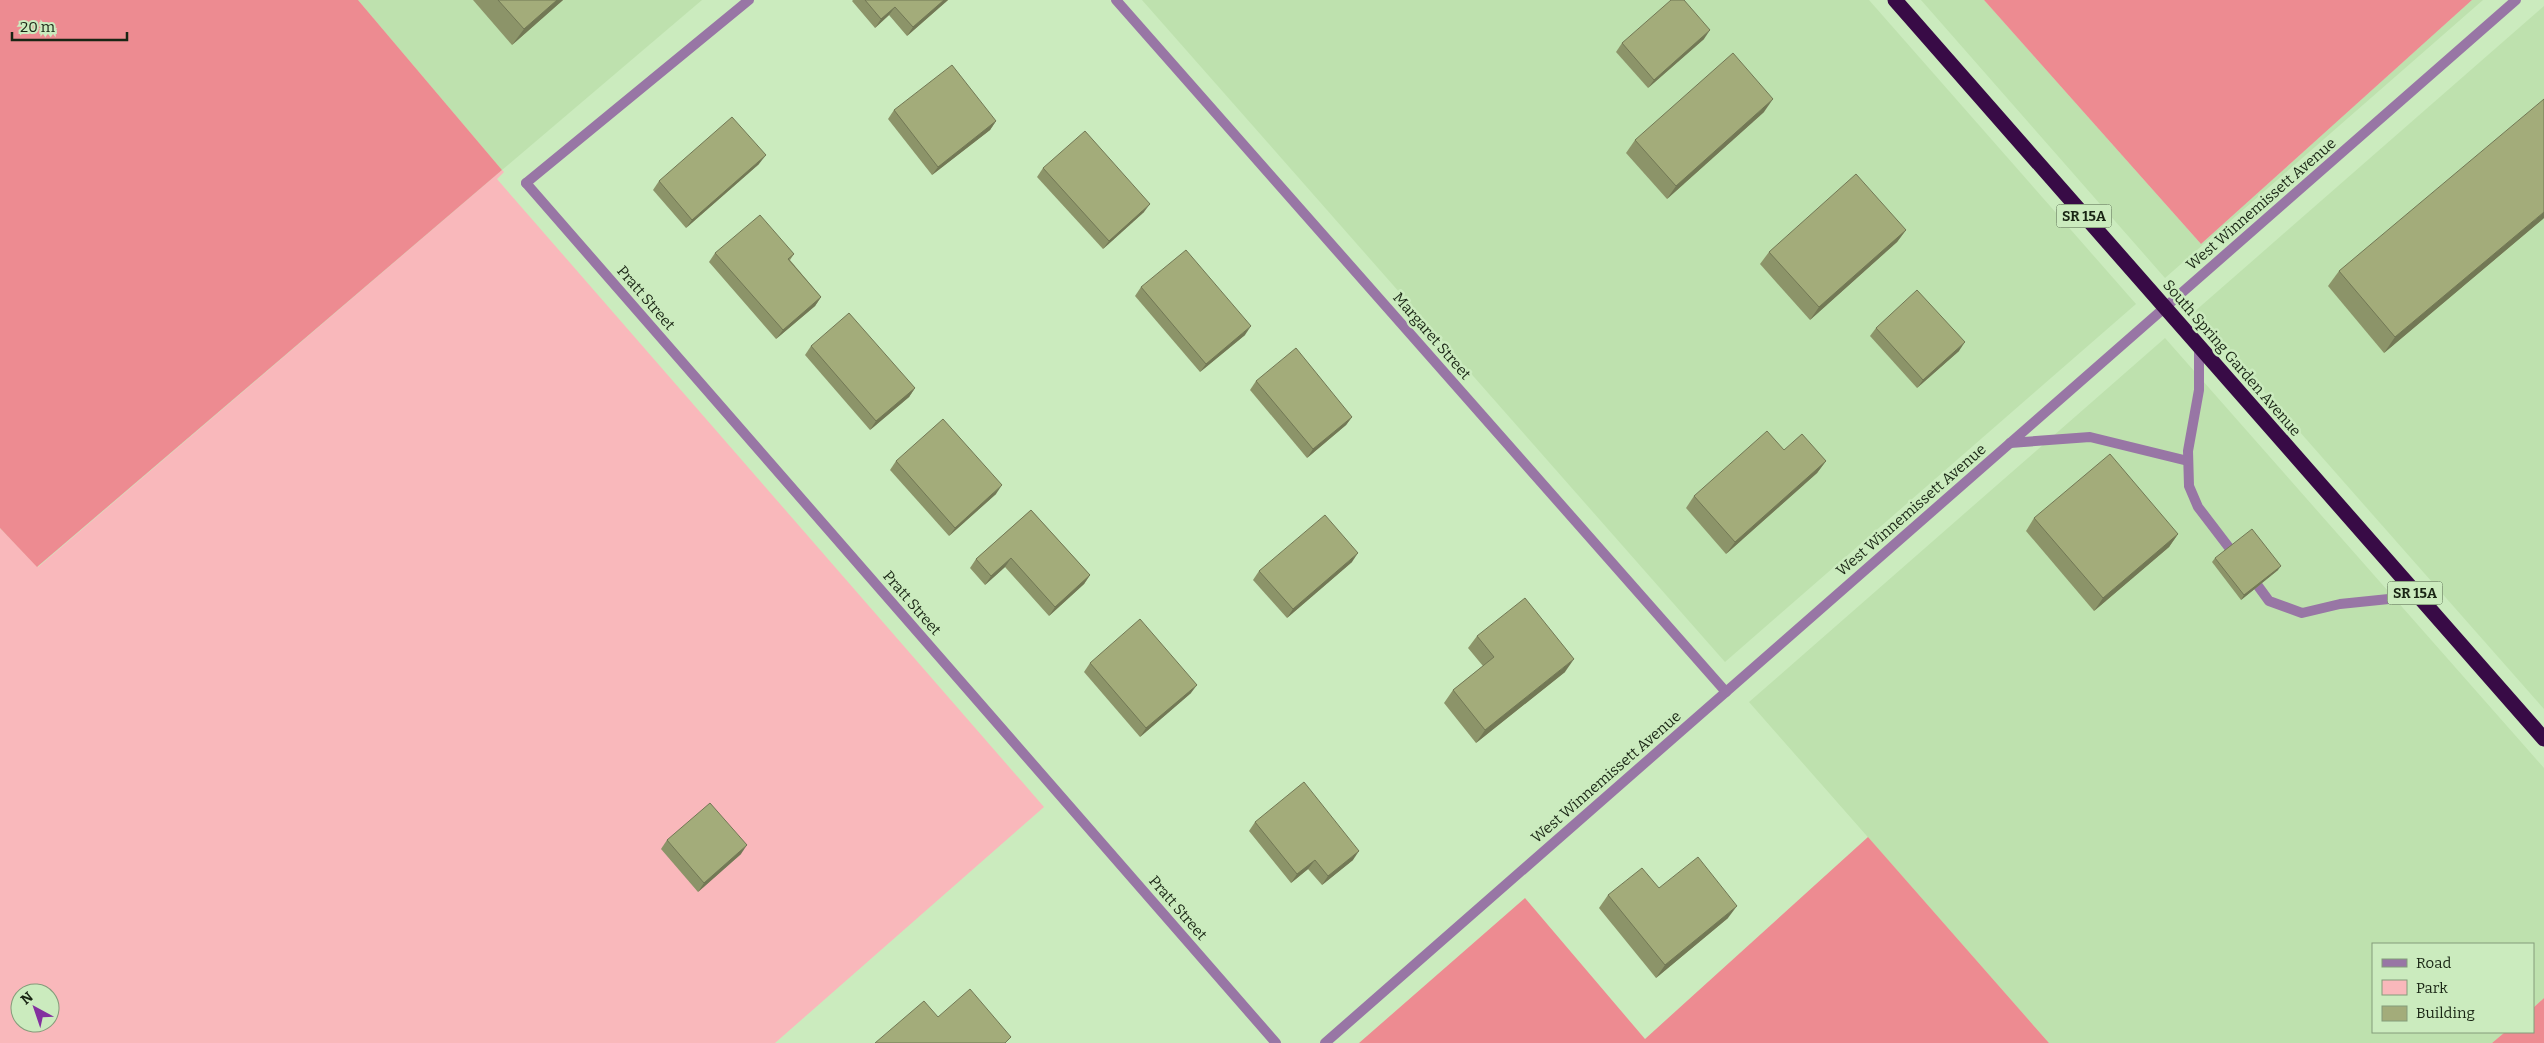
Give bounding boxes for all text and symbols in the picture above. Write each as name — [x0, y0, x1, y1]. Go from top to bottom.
scale bar — [12, 10, 128, 42]
text: 20 m — [20, 18, 56, 36]
street label: West Winnemissett Avenue — [2183, 134, 2339, 274]
road number: SR 15A — [2056, 205, 2112, 228]
street label: Pratt Street — [613, 262, 679, 334]
street label: South Spring Garden Avenue — [2159, 276, 2305, 440]
street label: Margaret Street — [1389, 289, 1475, 384]
street label: West Winnemissett Avenue — [1833, 440, 1989, 580]
street label: Pratt Street — [879, 567, 945, 639]
road number: SR 15A — [2388, 582, 2442, 604]
street label: West Winnemissett Avenue — [1528, 707, 1684, 847]
street label: Pratt Street — [1145, 872, 1211, 944]
legend — [2372, 943, 2534, 1033]
text: Road — [2416, 954, 2451, 972]
text: Park — [2416, 979, 2448, 997]
north arrow — [10, 983, 60, 1033]
text: N — [17, 988, 37, 1008]
text: Building — [2416, 1004, 2475, 1022]

